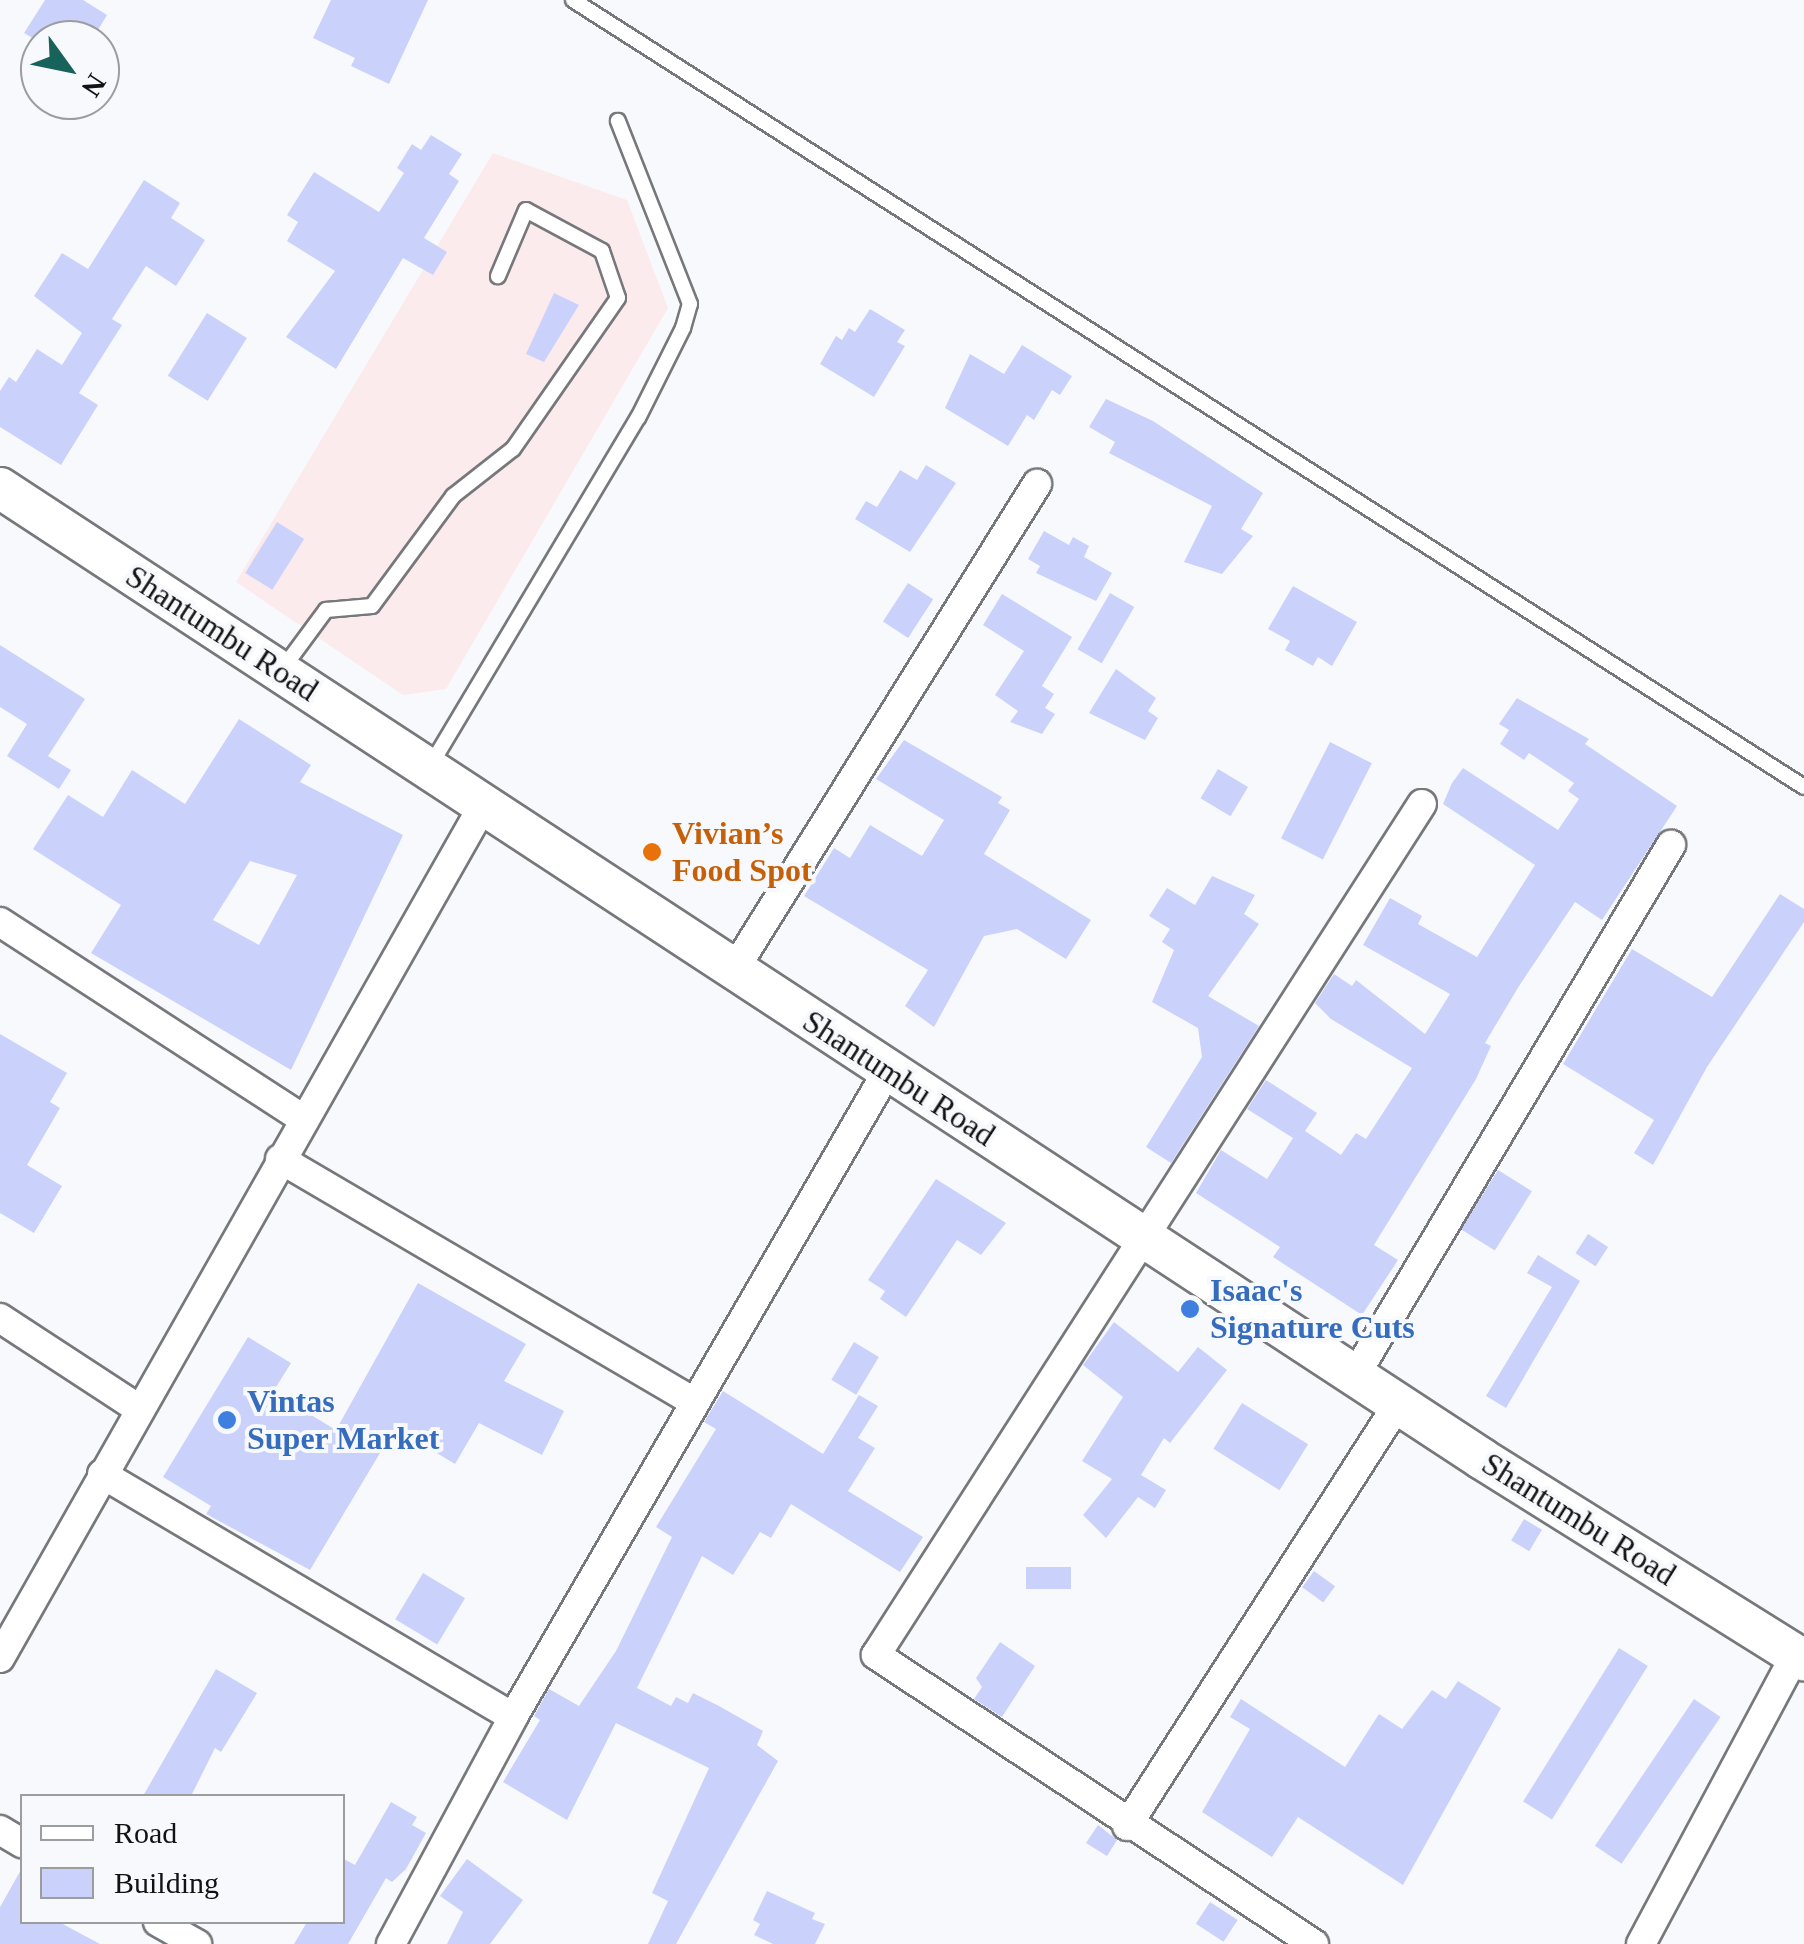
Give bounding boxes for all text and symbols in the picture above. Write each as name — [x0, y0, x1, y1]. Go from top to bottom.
north arrow — [20, 20, 120, 120]
text: N — [75, 69, 112, 102]
street label: Shantumbu Road — [119, 557, 325, 709]
place label: Vivian’s Food Spot — [672, 815, 812, 890]
marker: Vivian’s Food Spot — [641, 841, 663, 863]
street label: Shantumbu Road — [796, 1002, 1002, 1154]
place label: Isaac's Signature Cuts — [1210, 1272, 1415, 1347]
marker: Isaac's Signature Cuts — [1179, 1298, 1201, 1320]
place label: Vintas Super Market — [247, 1383, 440, 1458]
marker: Vintas Super Market — [216, 1409, 238, 1431]
street label: Shantumbu Road — [1475, 1444, 1683, 1594]
legend — [20, 1794, 345, 1924]
text: Road — [114, 1816, 177, 1849]
text: Building — [114, 1866, 219, 1899]

